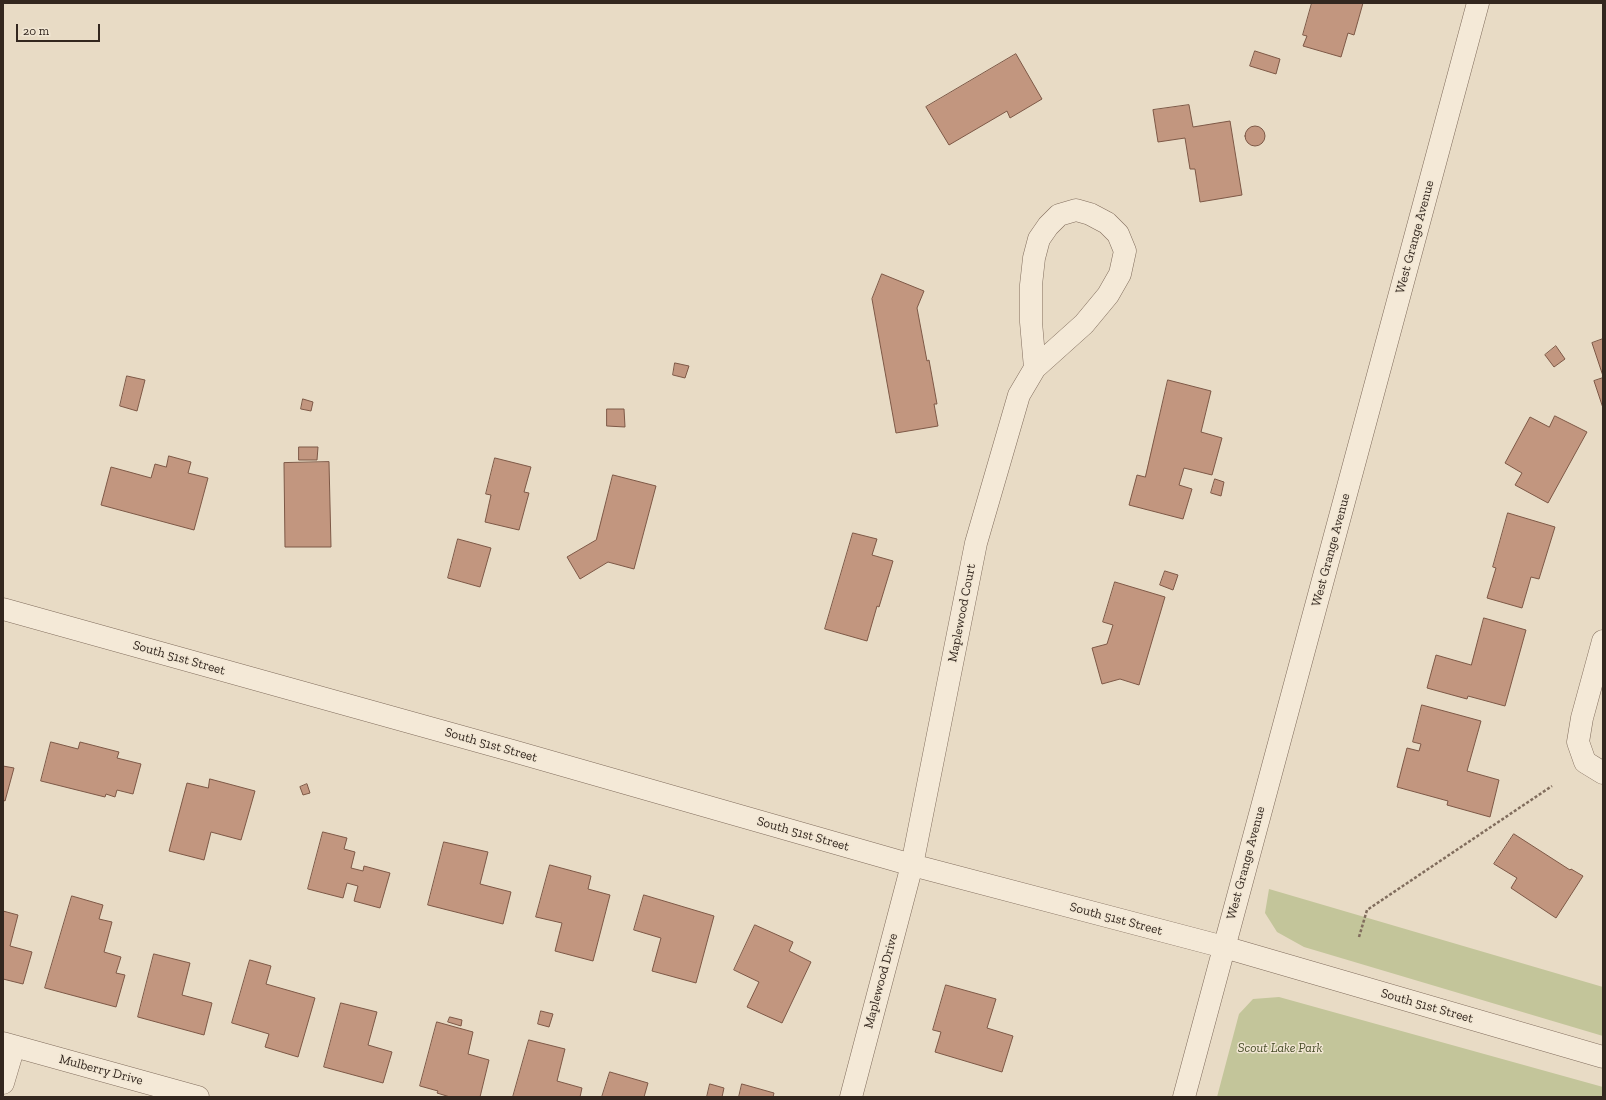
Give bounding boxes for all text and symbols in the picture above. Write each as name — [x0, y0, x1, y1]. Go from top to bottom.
scale bar — [18, 16, 102, 42]
text: 20 m — [23, 24, 49, 38]
street label: West Grange Avenue — [1392, 179, 1438, 295]
street label: West Grange Avenue — [1308, 492, 1354, 608]
street label: Maplewood Court — [945, 562, 979, 664]
street label: South 51st Street — [131, 637, 227, 679]
street label: South 51st Street — [443, 724, 539, 766]
street label: West Grange Avenue — [1223, 805, 1269, 921]
street label: South 51st Street — [755, 813, 851, 855]
street label: South 51st Street — [1068, 899, 1164, 939]
street label: Maplewood Drive — [861, 932, 901, 1030]
street label: South 51st Street — [1379, 985, 1475, 1027]
park label: Scout Lake Park — [1238, 1040, 1322, 1056]
street label: Mulberry Drive — [57, 1051, 145, 1089]

